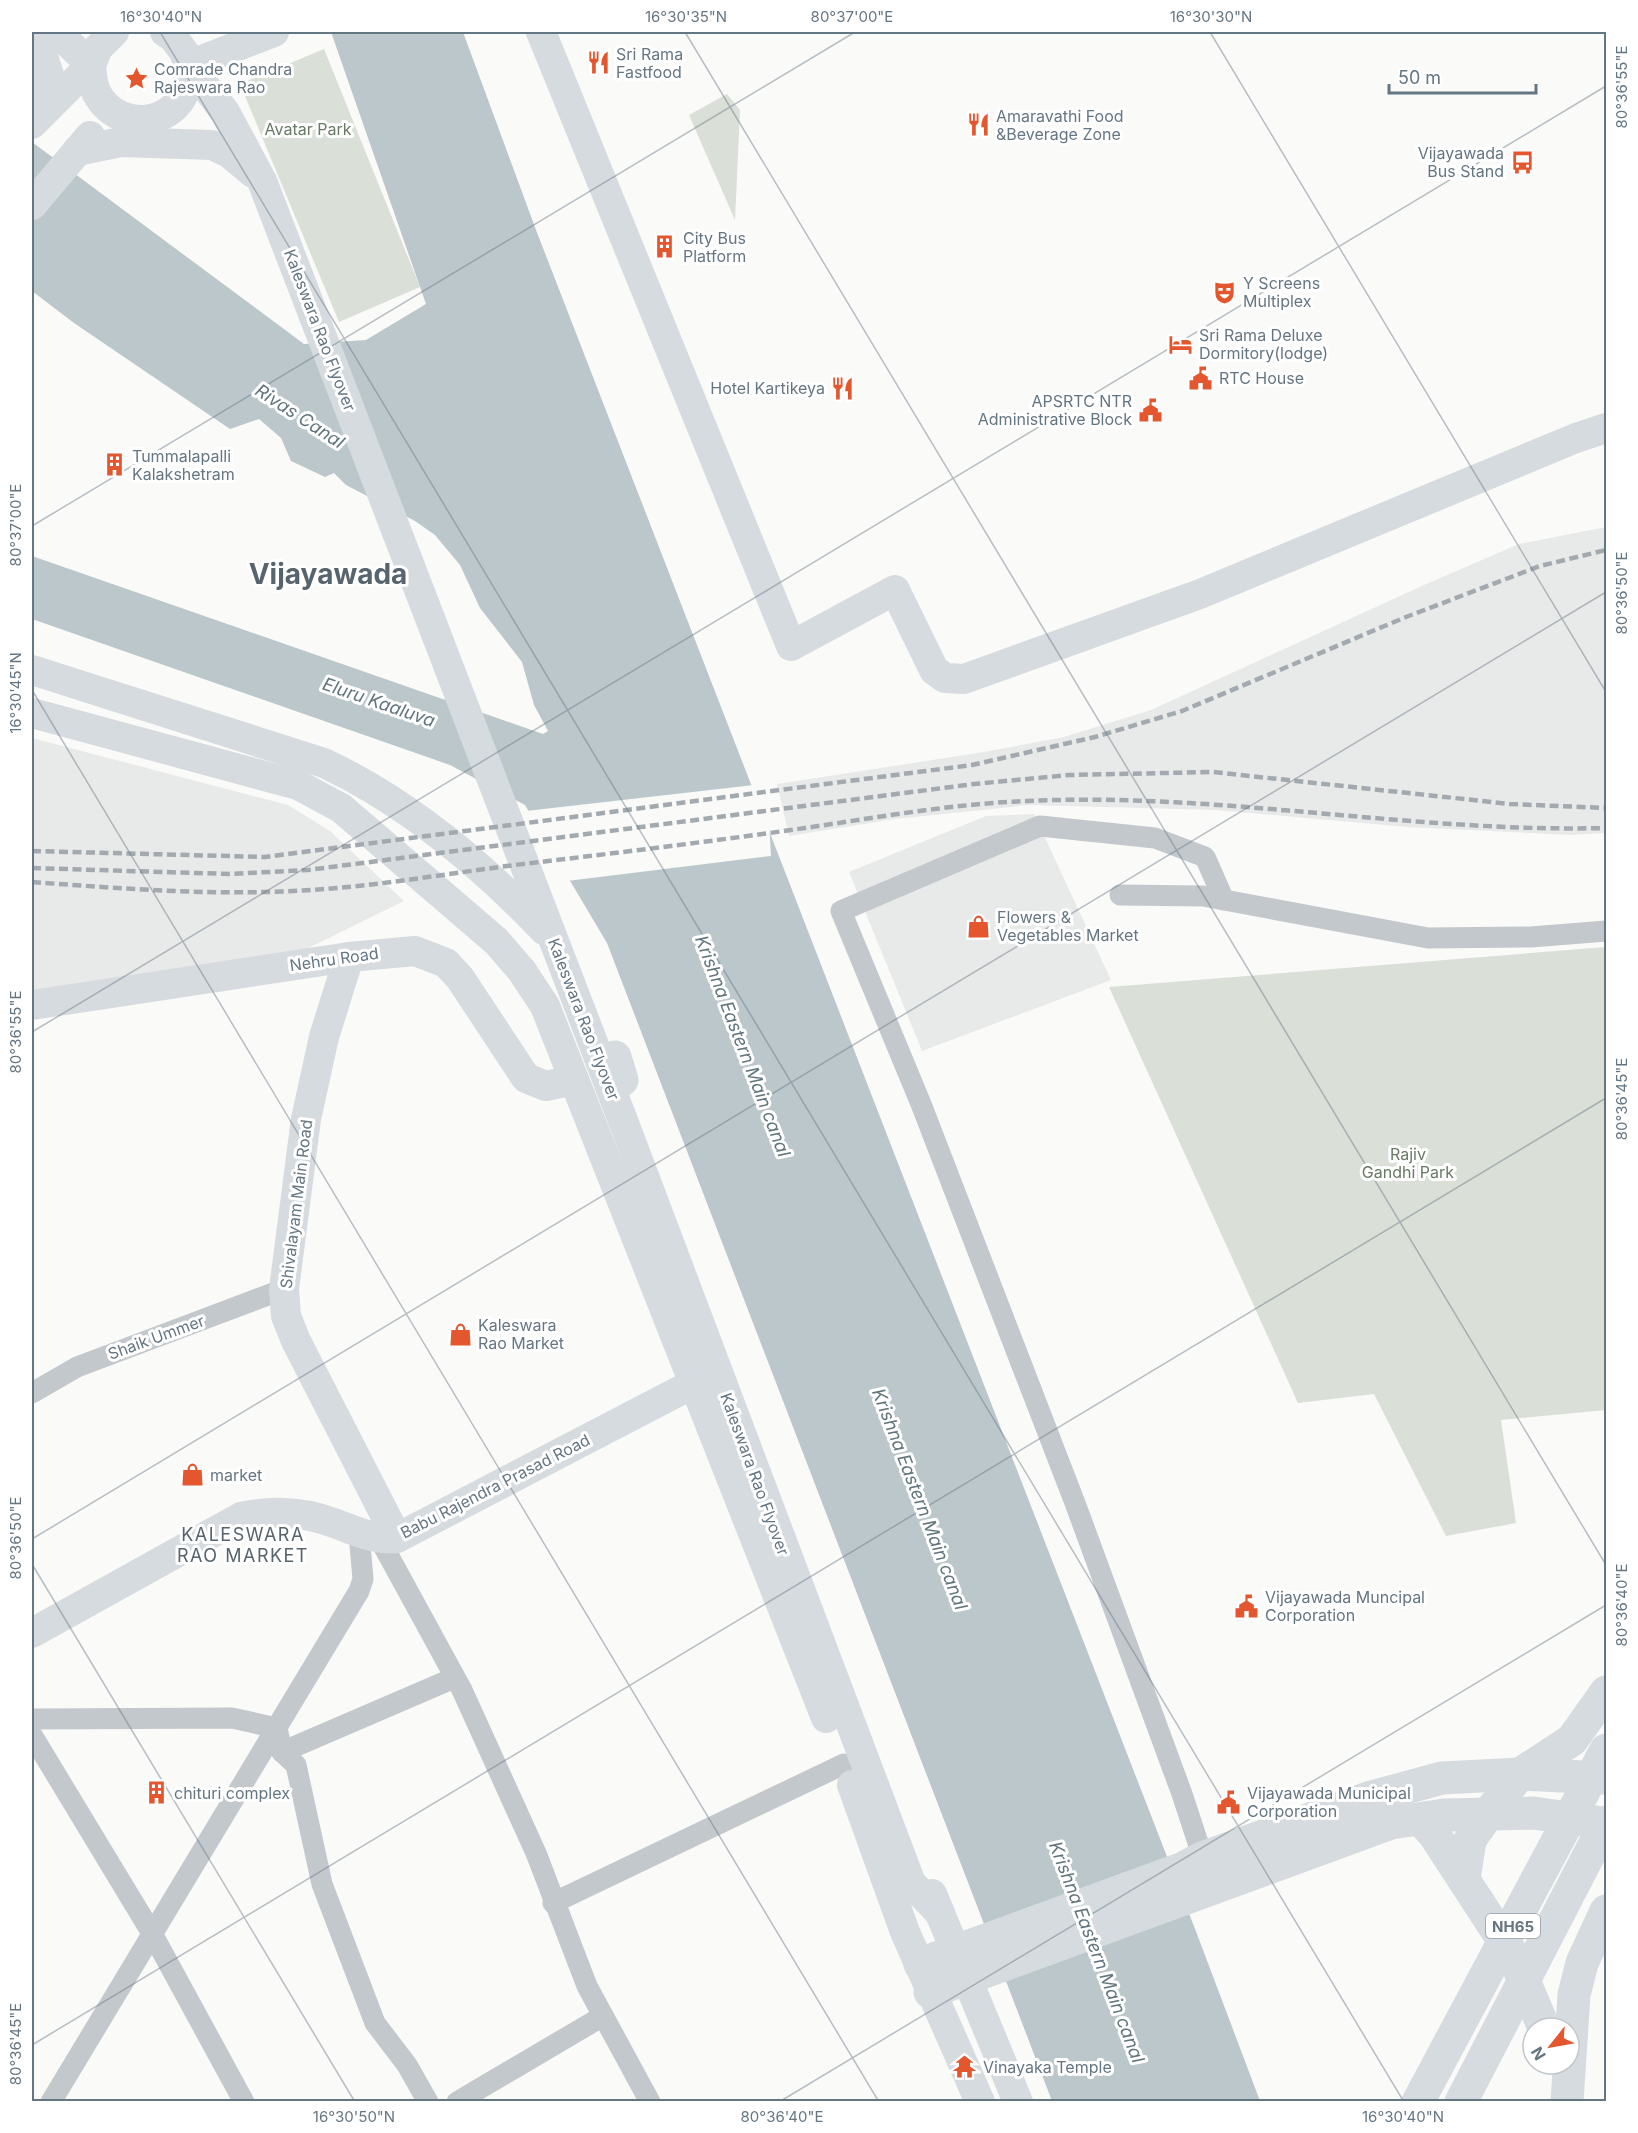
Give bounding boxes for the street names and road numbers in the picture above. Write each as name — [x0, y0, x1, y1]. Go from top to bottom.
street label: Kaleswara Rao Flyover — [280, 246, 360, 414]
street label: Kaleswara Rao Flyover — [544, 935, 624, 1103]
street label: Nehru Road — [288, 943, 380, 975]
street label: Shivalayam Main Road — [276, 1118, 316, 1290]
street label: Shaik Ummer — [105, 1310, 207, 1364]
street label: Kaleswara Rao Flyover — [716, 1390, 794, 1558]
street label: Babu Rajendra Prasad Road — [397, 1429, 593, 1543]
road number: NH65 — [1486, 1914, 1540, 1938]

